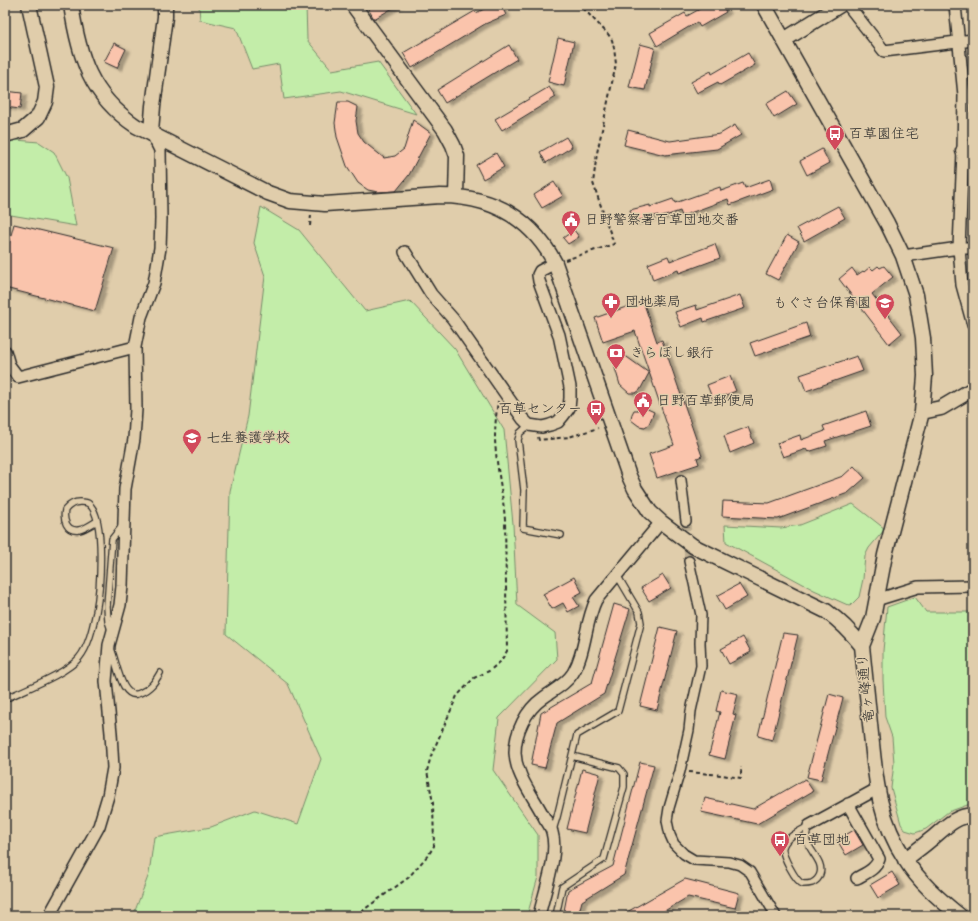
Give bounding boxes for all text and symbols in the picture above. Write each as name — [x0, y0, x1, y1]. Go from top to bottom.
bus stop icon: 百草園住宅 — [824, 123, 846, 151]
place label: 百草園住宅 — [849, 124, 919, 144]
public building icon: 日野警察署百草団地交番 — [560, 209, 582, 237]
place label: 日野警察署百草団地交番 — [585, 210, 739, 230]
pharmacy icon: 団地薬局 — [600, 291, 622, 319]
place label: 団地薬局 — [625, 292, 681, 312]
school or university icon: もぐさ台保育園 — [874, 292, 896, 320]
place label: もぐさ台保育園 — [773, 293, 871, 313]
bank icon: きらぼし銀行 — [605, 342, 627, 370]
place label: きらぼし銀行 — [630, 343, 714, 363]
public building icon: 日野百草郵便局 — [632, 390, 654, 418]
place label: 日野百草郵便局 — [657, 391, 755, 411]
bus stop icon: 百草センター — [585, 398, 607, 426]
place label: 百草センター — [499, 399, 582, 419]
school or university icon: 七生養護学校 — [181, 427, 203, 455]
place label: 七生養護学校 — [206, 428, 290, 448]
street label: 竜ヶ峰通り — [852, 652, 880, 724]
bus stop icon: 百草団地 — [769, 829, 791, 857]
place label: 百草団地 — [794, 830, 850, 850]

